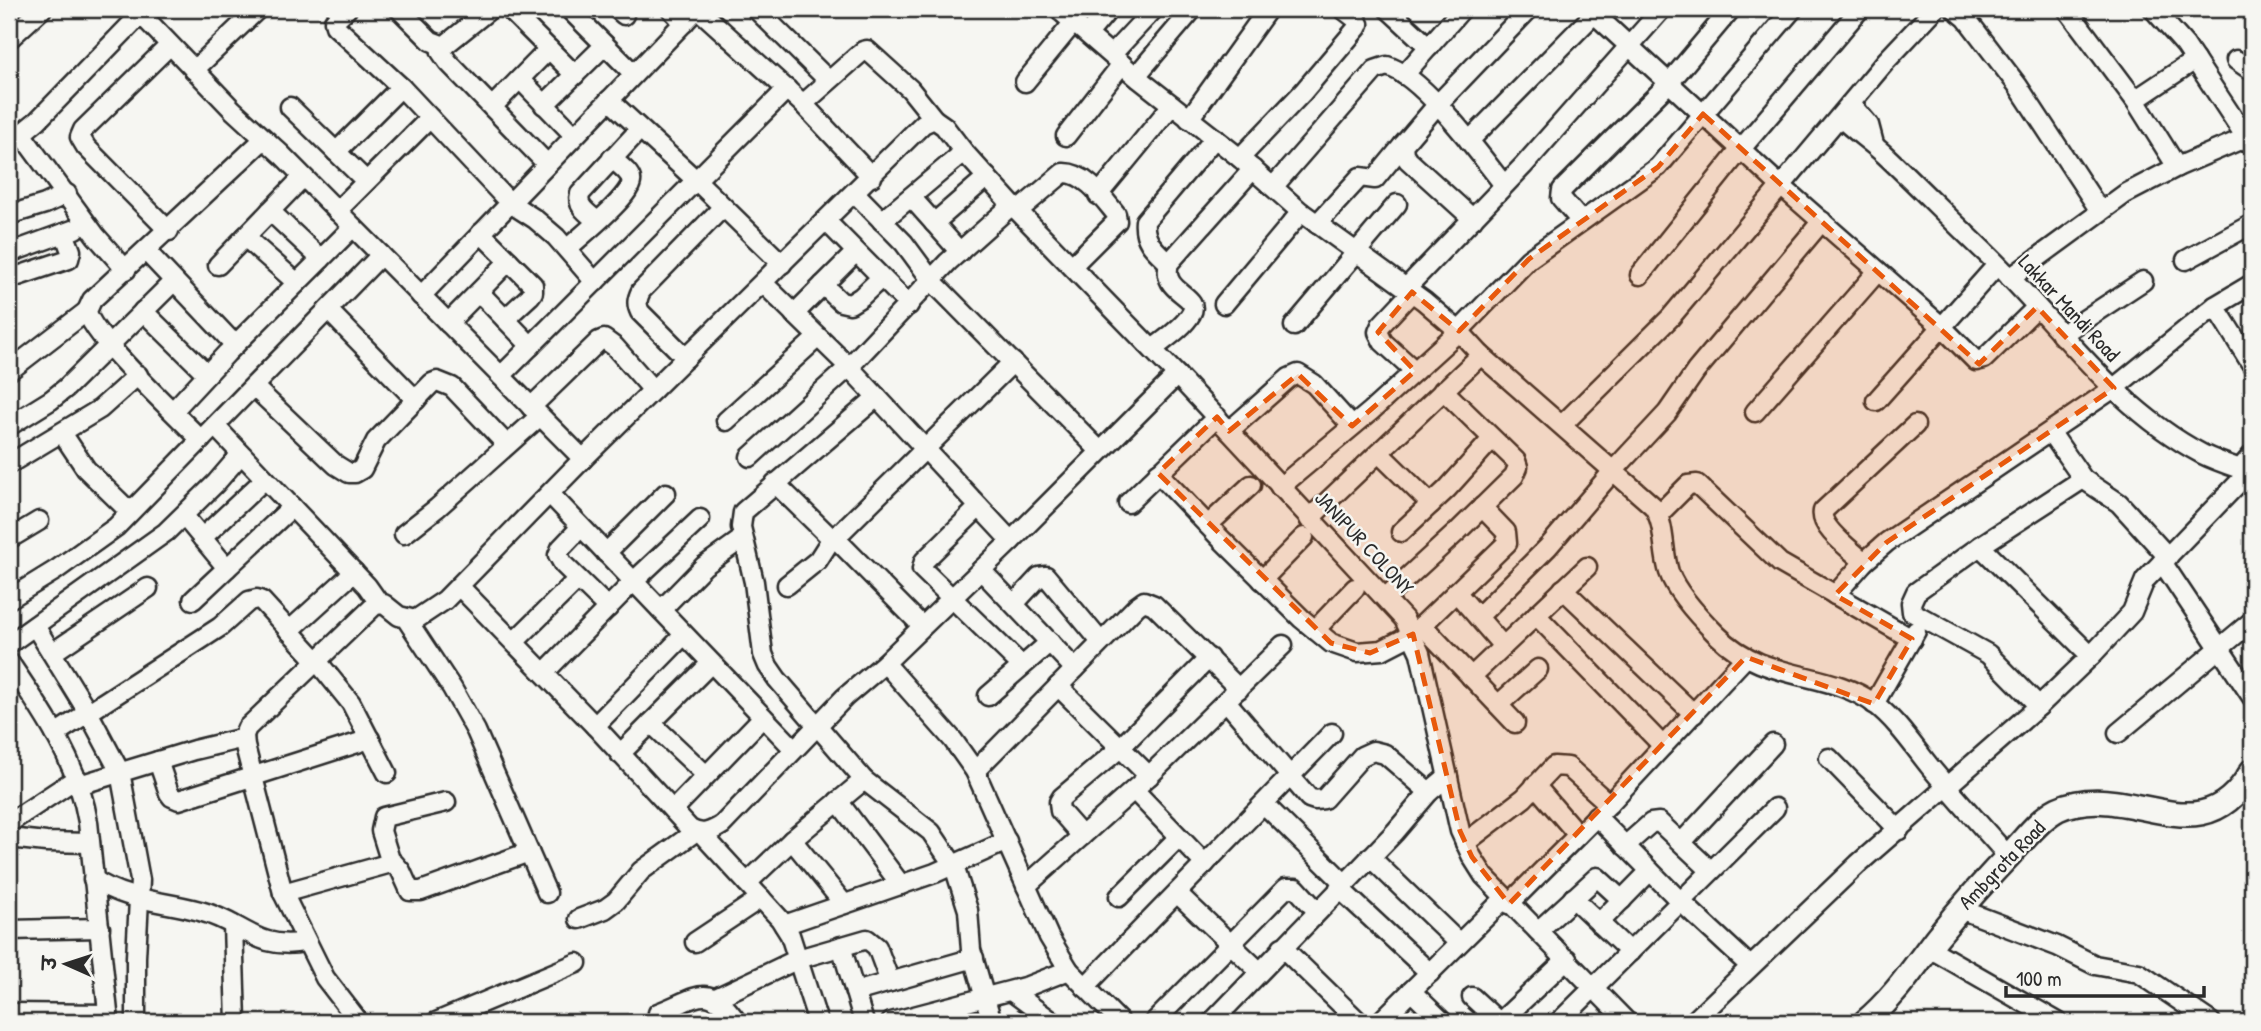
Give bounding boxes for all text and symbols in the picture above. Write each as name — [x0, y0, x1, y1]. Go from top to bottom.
street label: Lakkar Mandi Road — [2012, 248, 2127, 368]
street label: JANIPUR COLONY — [1308, 484, 1421, 602]
street label: Ambgrota Road — [1952, 814, 2052, 916]
north arrow — [32, 930, 102, 1000]
text: उ — [36, 954, 62, 972]
scale bar — [2006, 954, 2203, 998]
text: 100 m — [2016, 964, 2062, 993]

